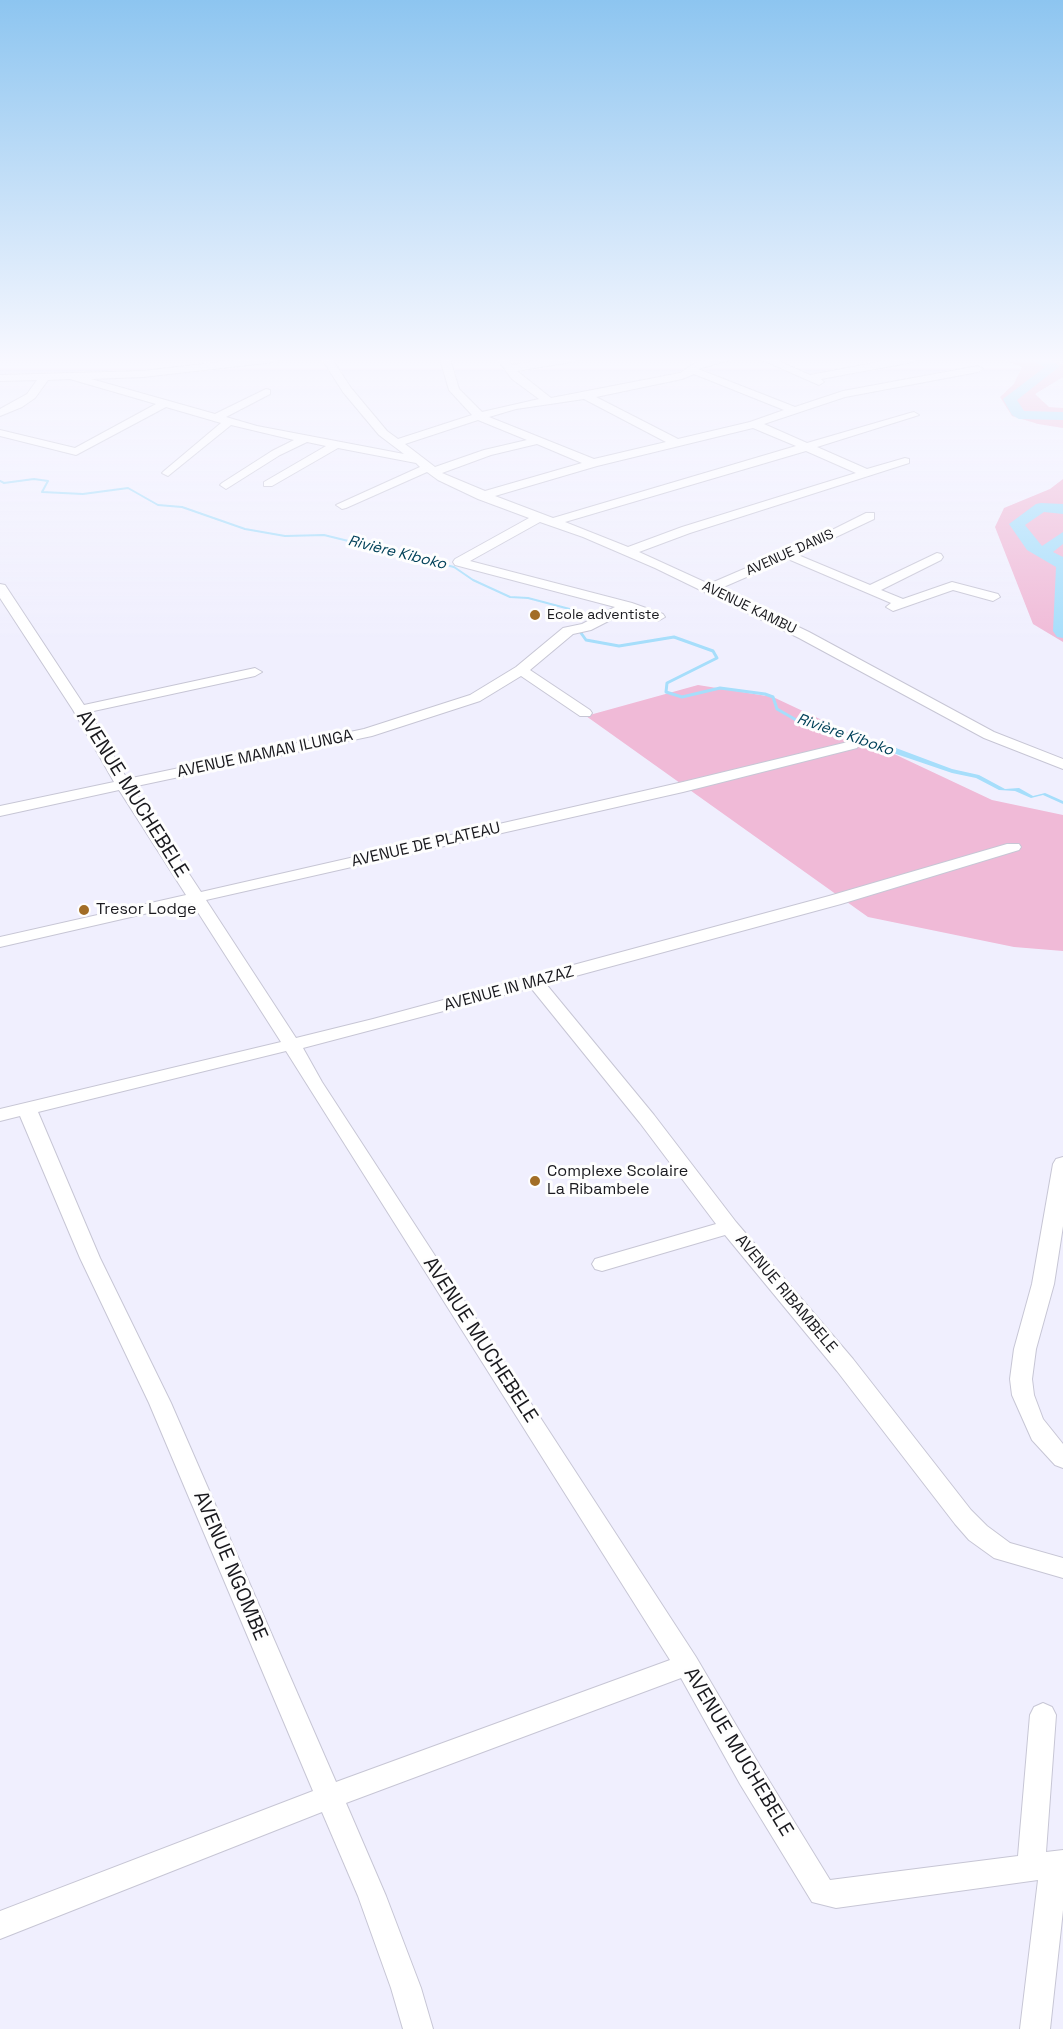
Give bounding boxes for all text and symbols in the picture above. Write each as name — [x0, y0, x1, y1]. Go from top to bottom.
street label: AVENUE DANIS — [744, 526, 836, 580]
water label: Rivière Kiboko — [346, 532, 448, 574]
street label: AVENUE KAMBU — [699, 578, 799, 638]
place label: Ecole adventiste — [547, 607, 660, 623]
marker: Ecole adventiste — [528, 608, 542, 622]
street label: AVENUE MUCHEBELE — [71, 706, 193, 882]
water label: Rivière Kiboko — [795, 710, 895, 760]
street label: AVENUE MAMAN ILUNGA — [175, 726, 355, 782]
street label: AVENUE DE PLATEAU — [350, 818, 502, 872]
place label: Tresor Lodge — [96, 900, 196, 920]
marker: Tresor Lodge — [77, 903, 91, 917]
street label: AVENUE IN MAZAZ — [442, 962, 576, 1016]
place label: Complexe Scolaire La Ribambele — [547, 1162, 688, 1200]
marker: Complexe Scolaire La Ribambele — [528, 1174, 542, 1188]
street label: AVENUE RIBAMBELE — [731, 1231, 841, 1357]
street label: AVENUE MUCHEBELE — [417, 1253, 543, 1427]
street label: AVENUE NGOMBE — [188, 1488, 272, 1644]
street label: AVENUE MUCHEBELE — [678, 1663, 798, 1841]

